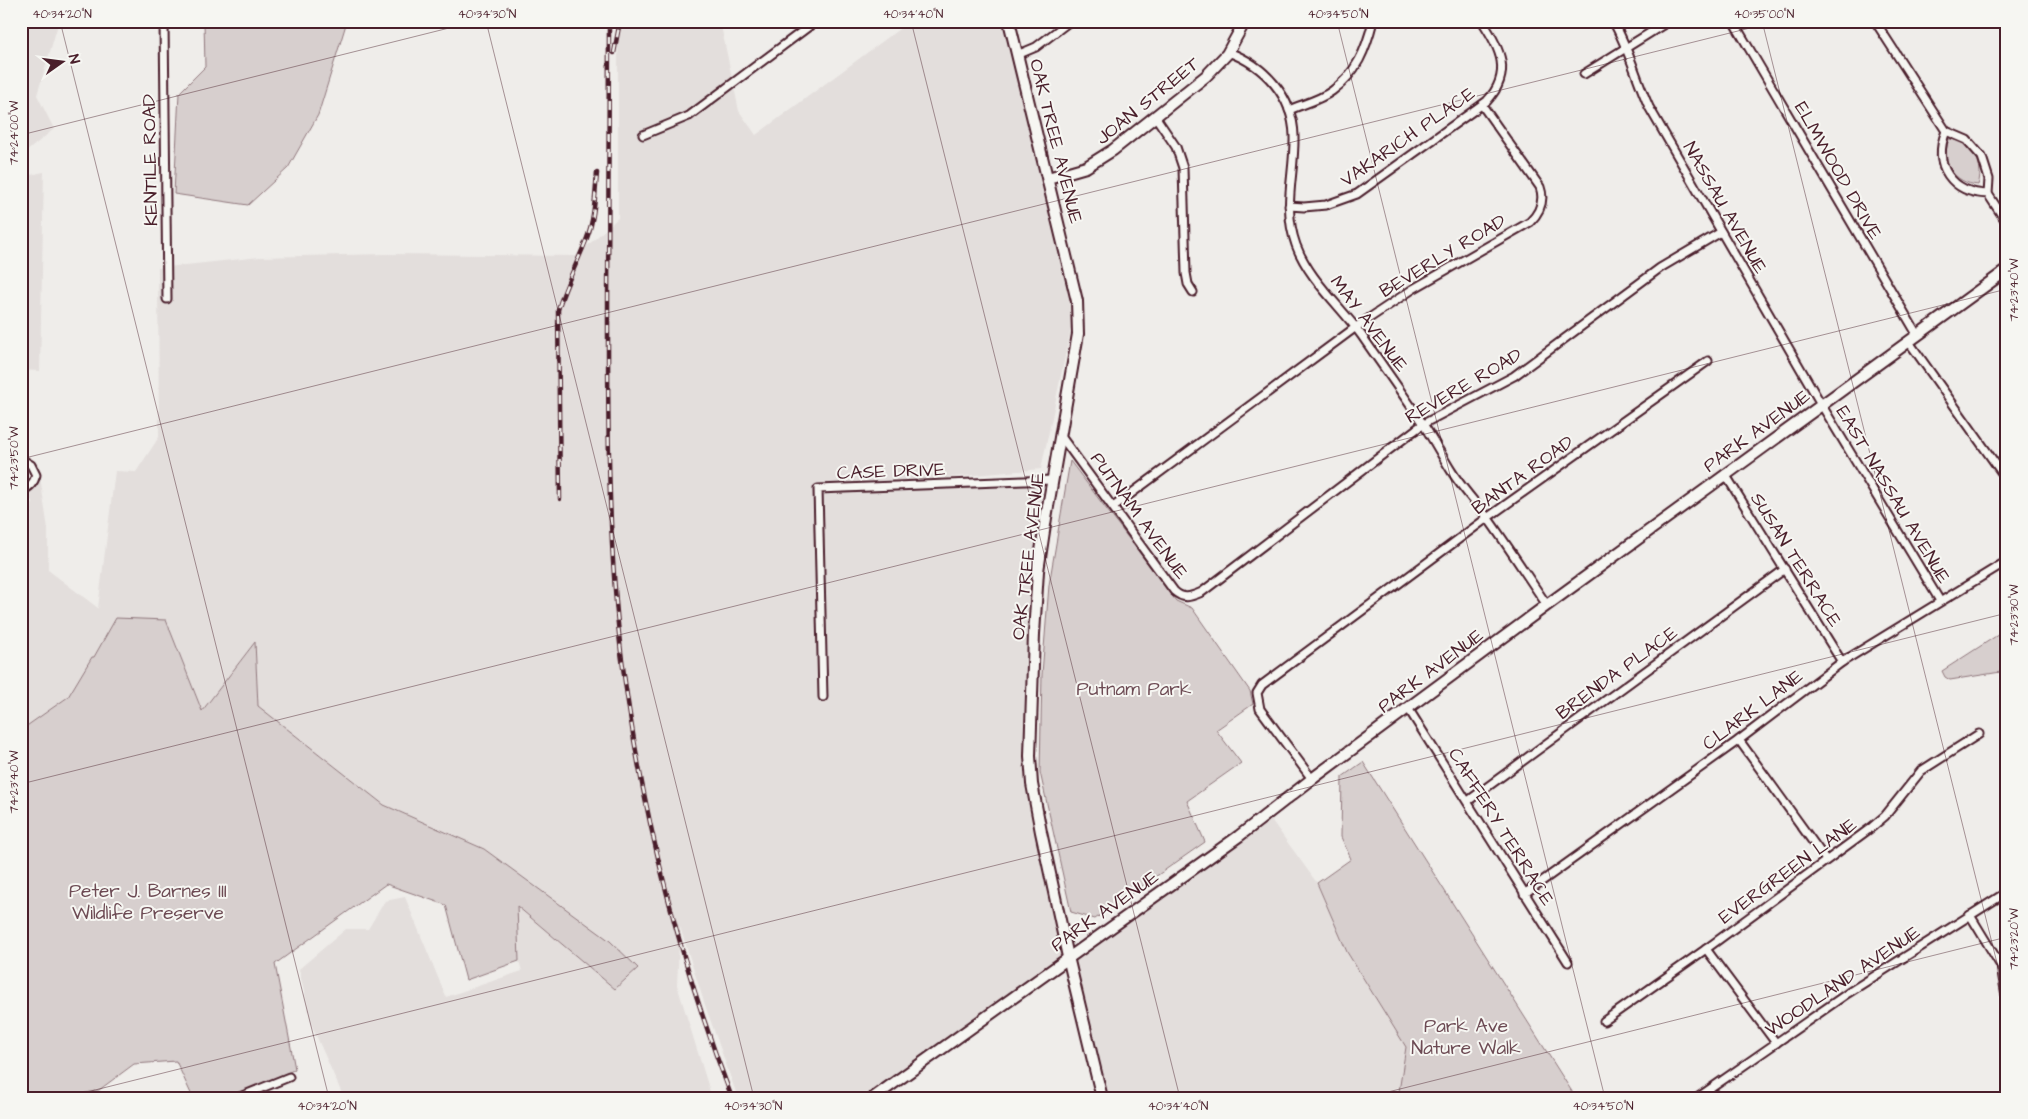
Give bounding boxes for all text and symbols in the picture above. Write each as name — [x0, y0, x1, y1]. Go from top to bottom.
text: 40°34'20"N — [32, 6, 92, 23]
text: 40°34'30"N — [458, 6, 517, 23]
text: 40°34'40"N — [883, 6, 944, 23]
text: 40°34'50"N — [1307, 6, 1369, 23]
text: 40°35'00"N — [1734, 6, 1795, 23]
north arrow — [38, 38, 88, 88]
street label: JOAN STREET — [1090, 51, 1206, 151]
text: N — [63, 52, 84, 66]
street label: OAK TREE AVENUE — [1022, 56, 1089, 226]
street label: VAKARICH PLACE — [1335, 81, 1481, 194]
street label: KENTILE ROAD — [136, 94, 165, 226]
street label: ELMWOOD DRIVE — [1787, 97, 1888, 245]
text: 74°24'00"W — [6, 100, 23, 165]
street label: NASSAU AVENUE — [1676, 137, 1773, 279]
street label: BEVERLY ROAD — [1374, 208, 1511, 305]
text: 74°23'40"W — [2006, 258, 2023, 321]
street label: MAY AVENUE — [1323, 270, 1414, 378]
street label: REVERE ROAD — [1400, 342, 1527, 431]
street label: PARK AVENUE — [1698, 383, 1816, 479]
street label: EAST NASSAU AVENUE — [1829, 401, 1957, 589]
text: 74°23'50"W — [6, 426, 23, 490]
street label: BANTA ROAD — [1466, 429, 1579, 521]
street label: PUTNAM AVENUE — [1083, 447, 1194, 585]
street label: CASE DRIVE — [836, 456, 946, 487]
street label: OAK TREE AVENUE — [1005, 471, 1052, 642]
street label: SUSAN TERRACE — [1744, 487, 1848, 632]
text: 74°23'30"W — [2006, 584, 2023, 645]
street label: BRENDA PLACE — [1551, 620, 1683, 727]
street label: PARK AVENUE — [1372, 622, 1489, 720]
street label: CLARK LANE — [1697, 663, 1809, 757]
park label: Putnam Park — [1077, 676, 1192, 703]
street label: CAFFERY TERRACE — [1441, 743, 1560, 911]
text: 74°23'40"W — [6, 750, 23, 813]
street label: EVERGREEN LANE — [1713, 812, 1863, 931]
street label: PARK AVENUE — [1045, 864, 1164, 958]
park label: Peter J. Barnes III Wildlife Preserve — [69, 878, 227, 927]
text: 74°23'20"W — [2006, 907, 2023, 970]
street label: WOODLAND AVENUE — [1760, 919, 1926, 1043]
park label: Park Ave Nature Walk — [1411, 1013, 1521, 1062]
text: 40°34'20"N — [297, 1098, 357, 1115]
text: 40°34'30"N — [724, 1098, 783, 1115]
text: 40°34'40"N — [1148, 1098, 1209, 1115]
text: 40°34'50"N — [1572, 1098, 1634, 1115]

